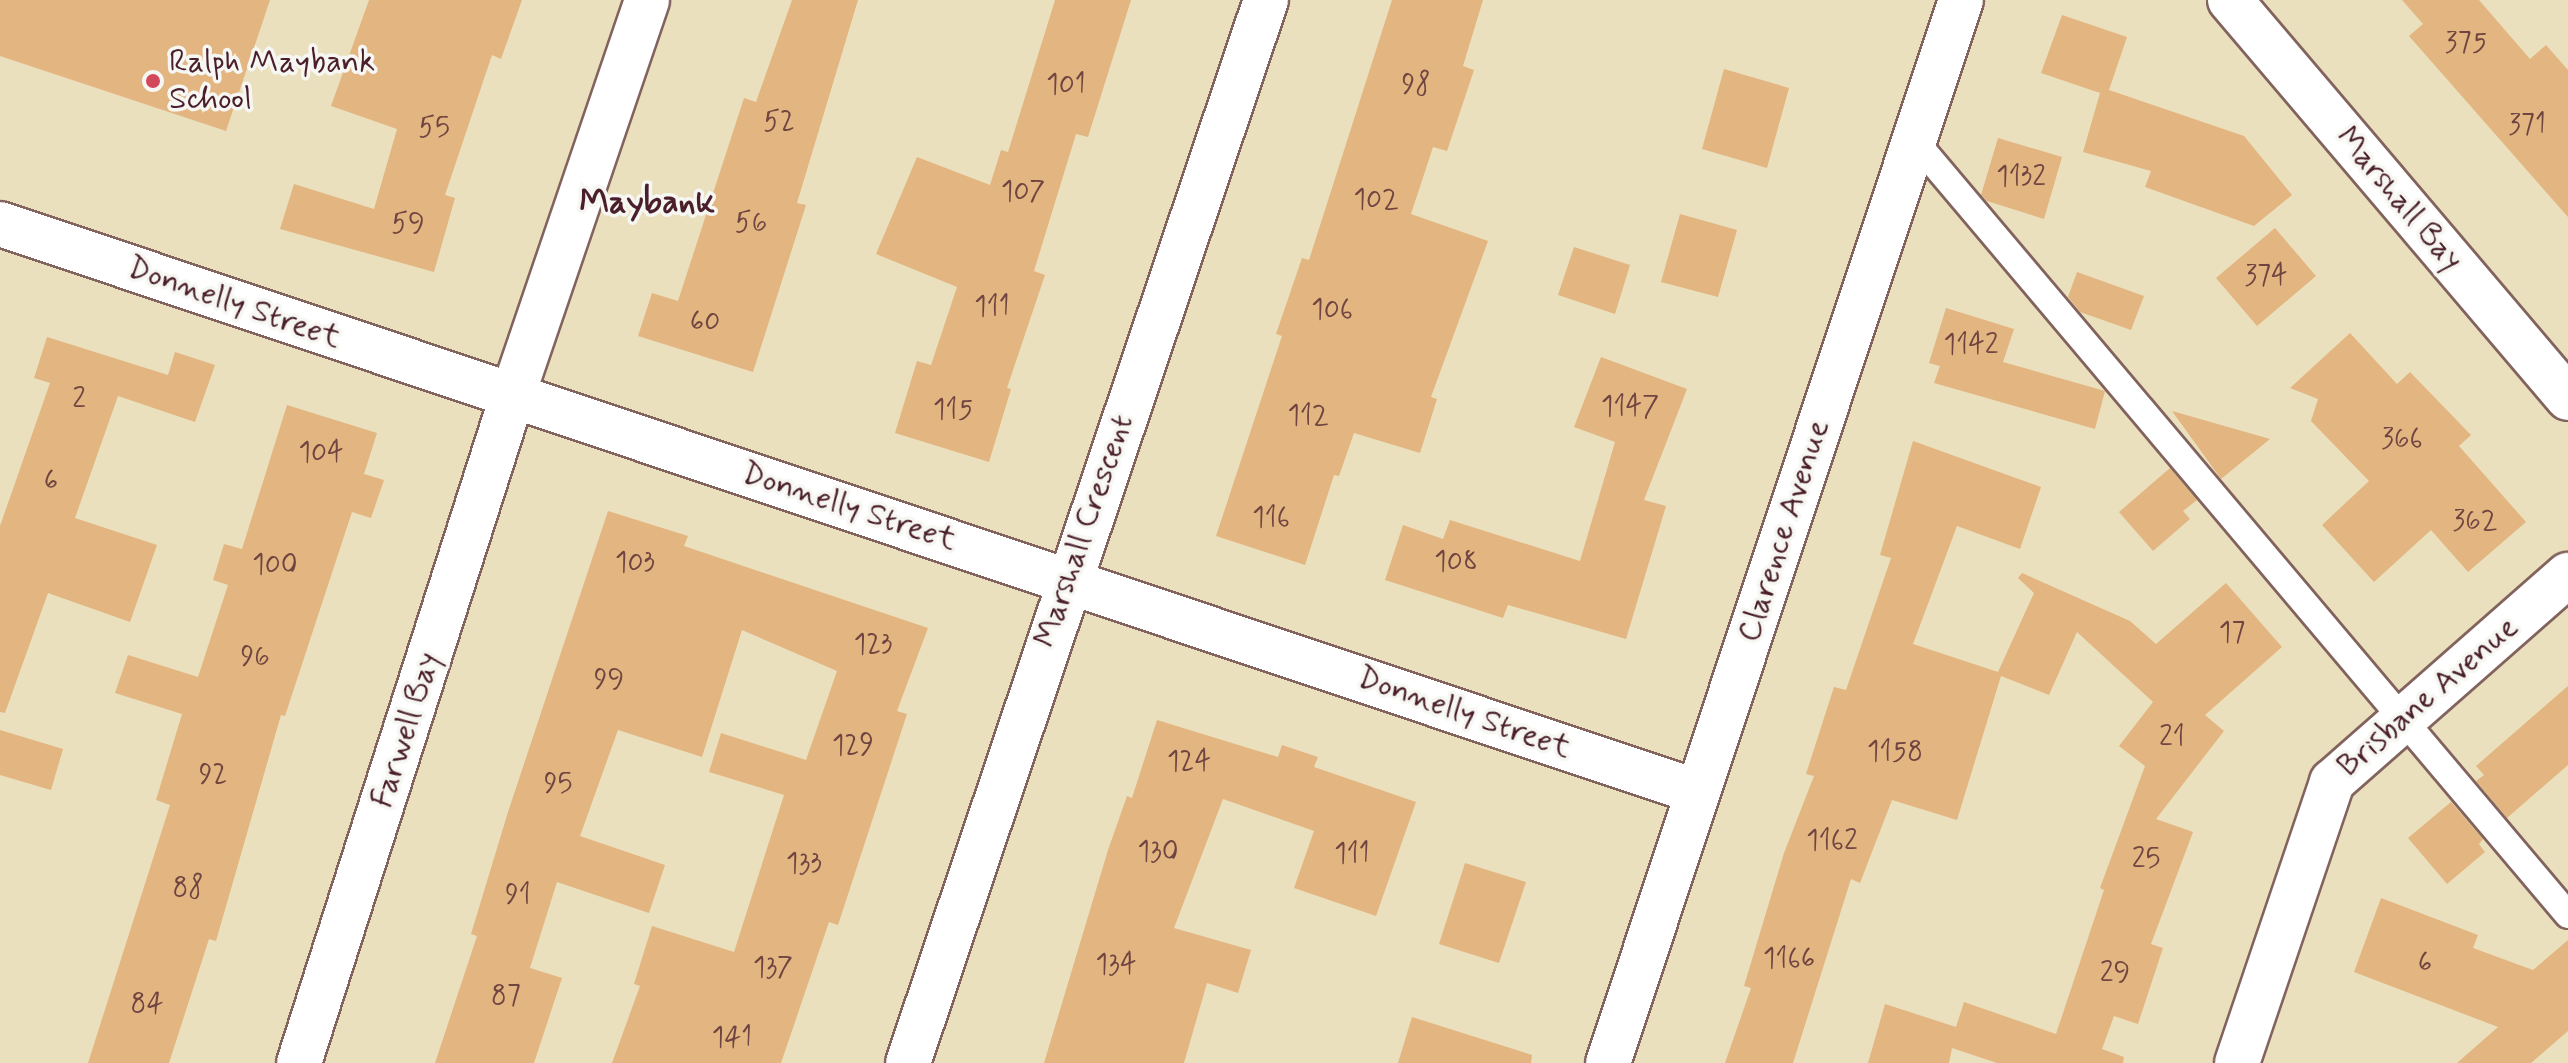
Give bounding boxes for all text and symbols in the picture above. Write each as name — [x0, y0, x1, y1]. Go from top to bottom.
house number: 375 — [2445, 27, 2487, 61]
place label: Ralph Maybank School — [169, 44, 377, 119]
house number: 101 — [1046, 69, 1086, 103]
house number: 98 — [1401, 69, 1431, 103]
marker: Ralph Maybank School — [144, 72, 162, 90]
house number: 52 — [763, 106, 795, 140]
house number: 371 — [2508, 109, 2546, 143]
house number: 55 — [418, 112, 450, 146]
street label: Marshall Bay — [2327, 118, 2471, 280]
house number: 1132 — [1996, 161, 2046, 195]
house number: 107 — [1001, 176, 1045, 210]
district label: Maybank — [579, 183, 715, 223]
house number: 102 — [1353, 184, 1399, 218]
house number: 56 — [735, 207, 767, 241]
house number: 59 — [391, 208, 425, 242]
street label: Donnelly Street — [122, 249, 346, 357]
house number: 374 — [2244, 260, 2288, 294]
house number: 111 — [974, 291, 1010, 325]
house number: 106 — [1311, 294, 1353, 328]
house number: 60 — [690, 306, 720, 340]
house number: 1142 — [1944, 329, 1998, 363]
house number: 2 — [72, 383, 86, 417]
house number: 1147 — [1601, 391, 1659, 425]
house number: 115 — [933, 394, 973, 428]
house number: 112 — [1287, 400, 1329, 434]
street label: Marshall Crescent — [1025, 408, 1143, 654]
street label: Clarence Avenue — [1730, 415, 1838, 647]
house number: 366 — [2381, 423, 2423, 457]
house number: 104 — [298, 437, 344, 471]
street label: Donnelly Street — [737, 454, 961, 560]
house number: 6 — [44, 465, 58, 499]
house number: 116 — [1252, 502, 1290, 536]
house number: 362 — [2453, 505, 2497, 539]
house number: 108 — [1434, 546, 1478, 580]
house number: 103 — [615, 547, 655, 581]
house number: 100 — [252, 549, 298, 583]
street label: Brisbane Avenue — [2330, 608, 2526, 786]
house number: 17 — [2219, 617, 2245, 651]
house number: 123 — [854, 629, 892, 663]
house number: 96 — [240, 641, 270, 675]
street label: Farwell Bay — [363, 647, 449, 813]
street label: Donnelly Street — [1352, 659, 1576, 767]
house number: 99 — [594, 664, 624, 698]
house number: 21 — [2159, 721, 2185, 755]
house number: 129 — [832, 730, 874, 764]
house number: 1158 — [1867, 736, 1923, 770]
house number: 124 — [1167, 746, 1211, 780]
house number: 92 — [199, 759, 227, 793]
house number: 95 — [544, 768, 572, 802]
house number: 1162 — [1806, 825, 1858, 859]
house number: 130 — [1137, 836, 1179, 870]
house number: 111 — [1334, 838, 1370, 872]
house number: 25 — [2132, 843, 2160, 877]
house number: 133 — [786, 848, 822, 882]
house number: 88 — [172, 872, 204, 906]
house number: 91 — [505, 879, 531, 913]
house number: 1166 — [1763, 943, 1815, 977]
house number: 6 — [2418, 947, 2432, 981]
house number: 134 — [1096, 949, 1136, 983]
house number: 137 — [753, 952, 793, 986]
house number: 29 — [2100, 957, 2130, 991]
house number: 87 — [491, 980, 521, 1014]
house number: 84 — [131, 988, 163, 1022]
house number: 141 — [712, 1022, 752, 1056]

